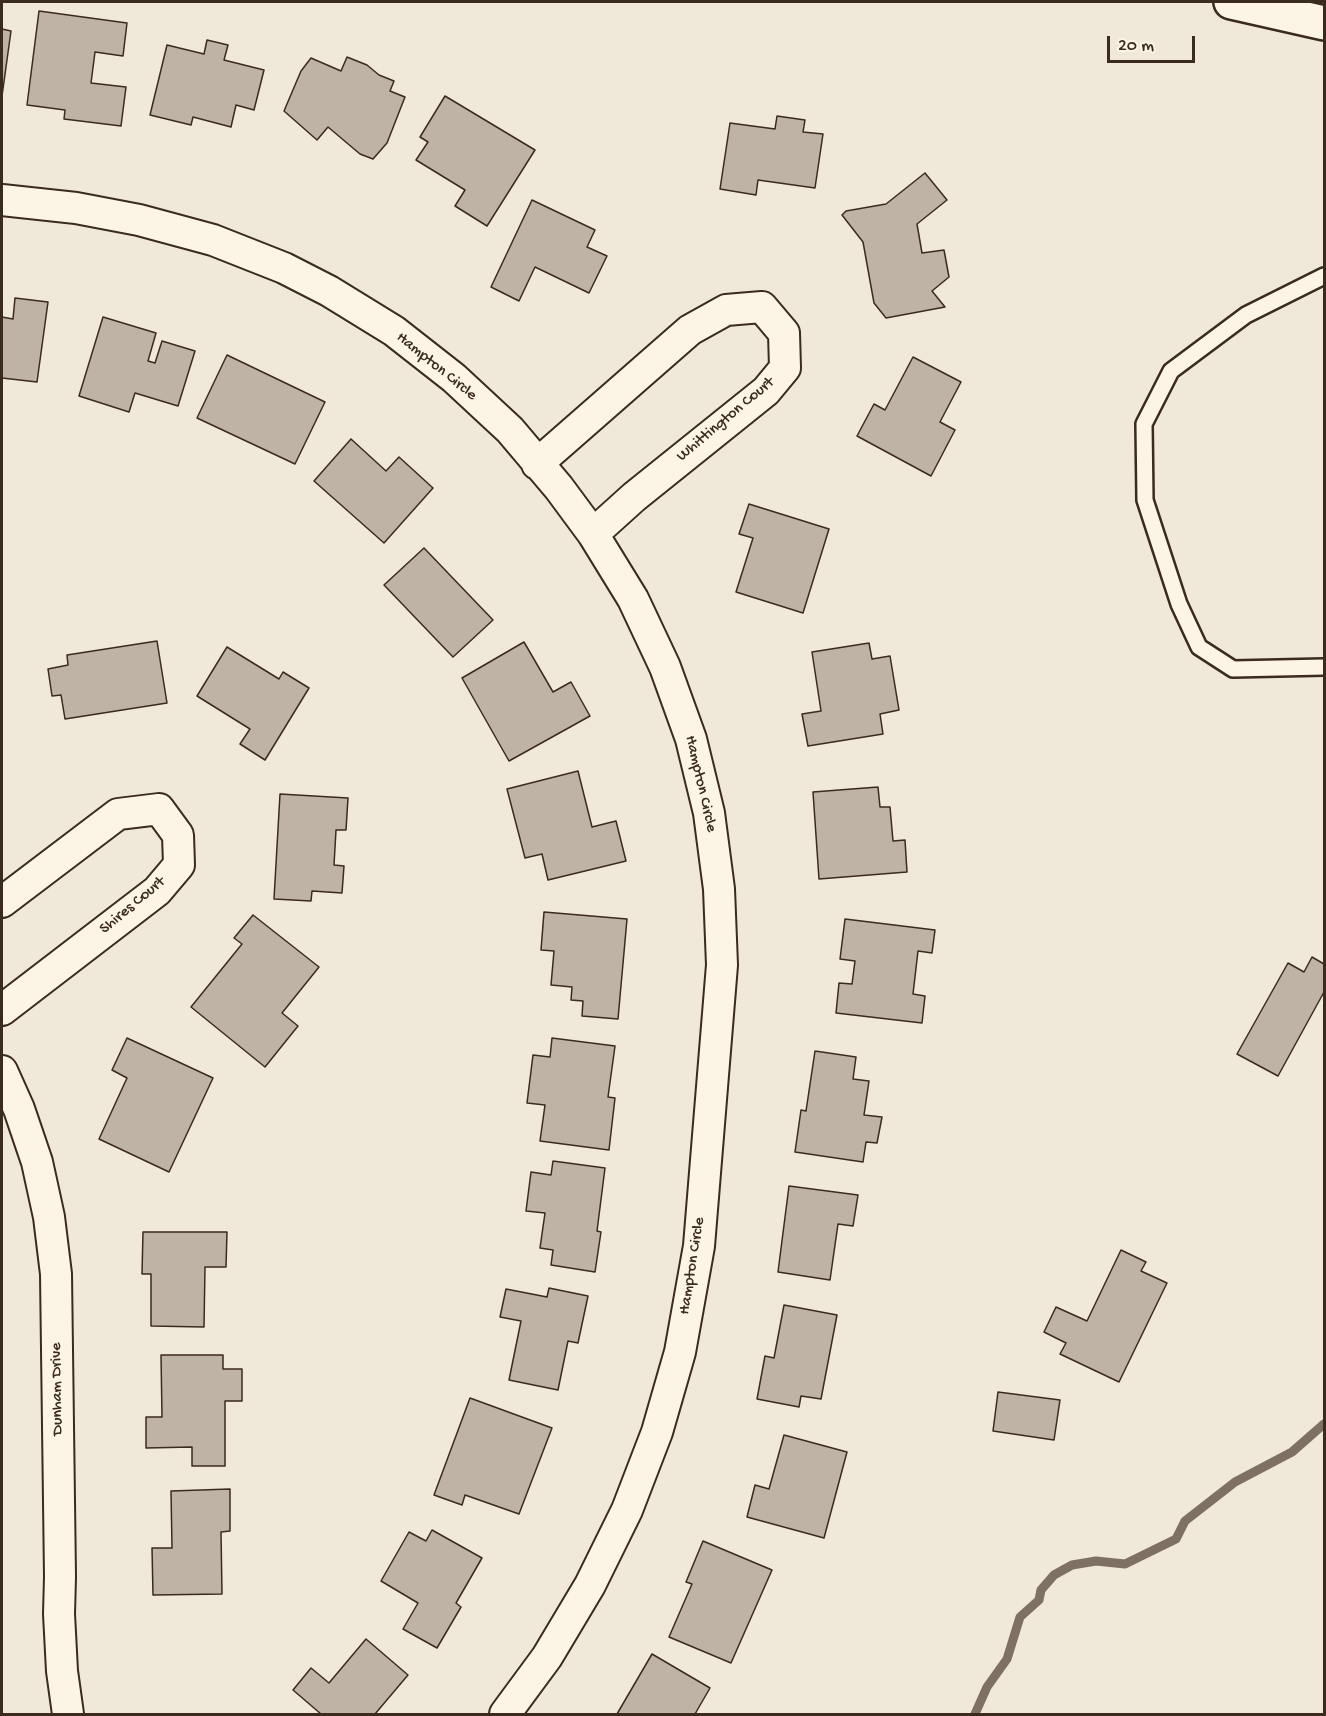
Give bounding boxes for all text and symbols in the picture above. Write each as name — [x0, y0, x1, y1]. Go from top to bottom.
scale bar — [1110, 24, 1198, 62]
text: 20 m — [1118, 36, 1154, 57]
street label: Hampton Circle — [392, 329, 480, 405]
street label: Whittington Court — [673, 373, 779, 467]
street label: Hampton Circle — [680, 734, 720, 834]
street label: Shires Court — [96, 873, 170, 939]
street label: Hampton Circle — [676, 1216, 710, 1316]
street label: Dunham Drive — [48, 1342, 68, 1436]

